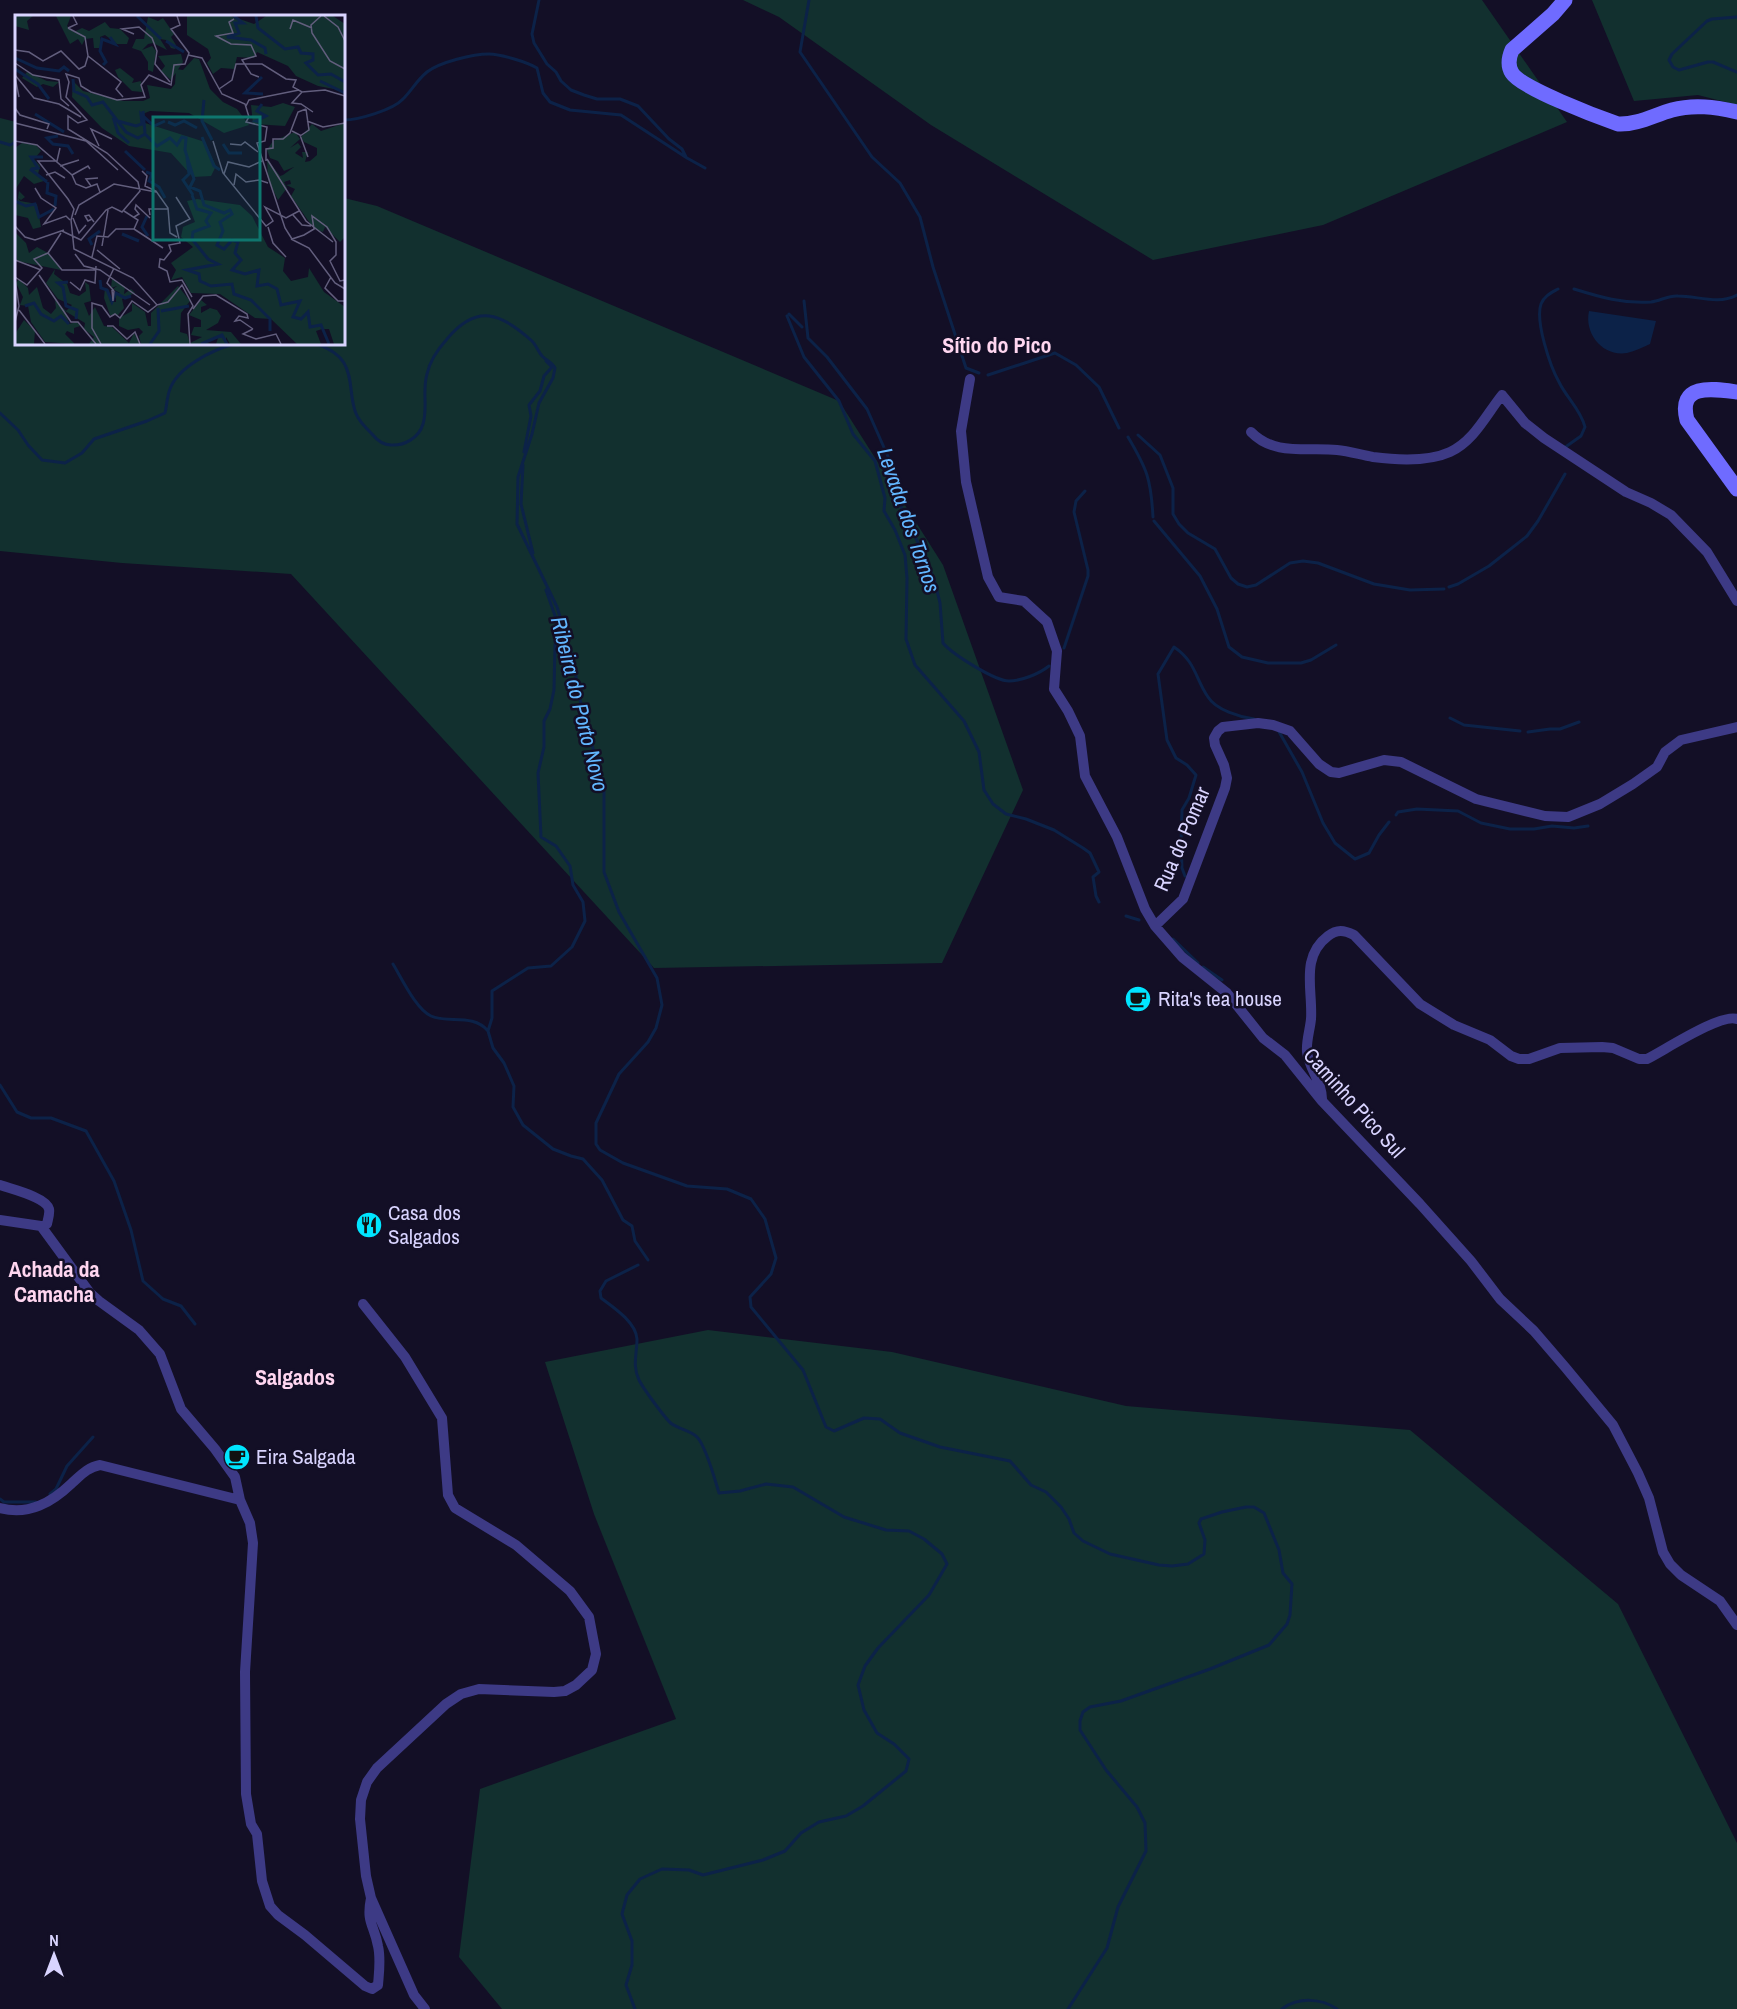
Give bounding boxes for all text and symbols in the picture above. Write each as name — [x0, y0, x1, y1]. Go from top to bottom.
inset map — [15, 15, 345, 345]
district label: Sítio do Pico — [942, 330, 1052, 360]
water label: Levada dos Tornos — [870, 443, 948, 597]
water label: Ribeira do Porto Novo — [544, 613, 616, 795]
street label: Rua do Pomar — [1147, 782, 1217, 896]
cafe icon: Rita's tea house — [1123, 984, 1153, 1014]
place label: Rita's tea house — [1158, 984, 1282, 1013]
street label: Caminho Pico Sul — [1297, 1041, 1412, 1164]
place label: Casa dos Salgados — [388, 1198, 461, 1251]
restaurant icon: Casa dos Salgados — [354, 1210, 384, 1240]
district label: Achada da Camacha — [8, 1254, 100, 1309]
district label: Salgados — [255, 1362, 335, 1392]
cafe icon: Eira Salgada — [222, 1442, 252, 1472]
place label: Eira Salgada — [256, 1442, 356, 1471]
north arrow — [24, 1925, 84, 1985]
text: N — [49, 1929, 59, 1951]

